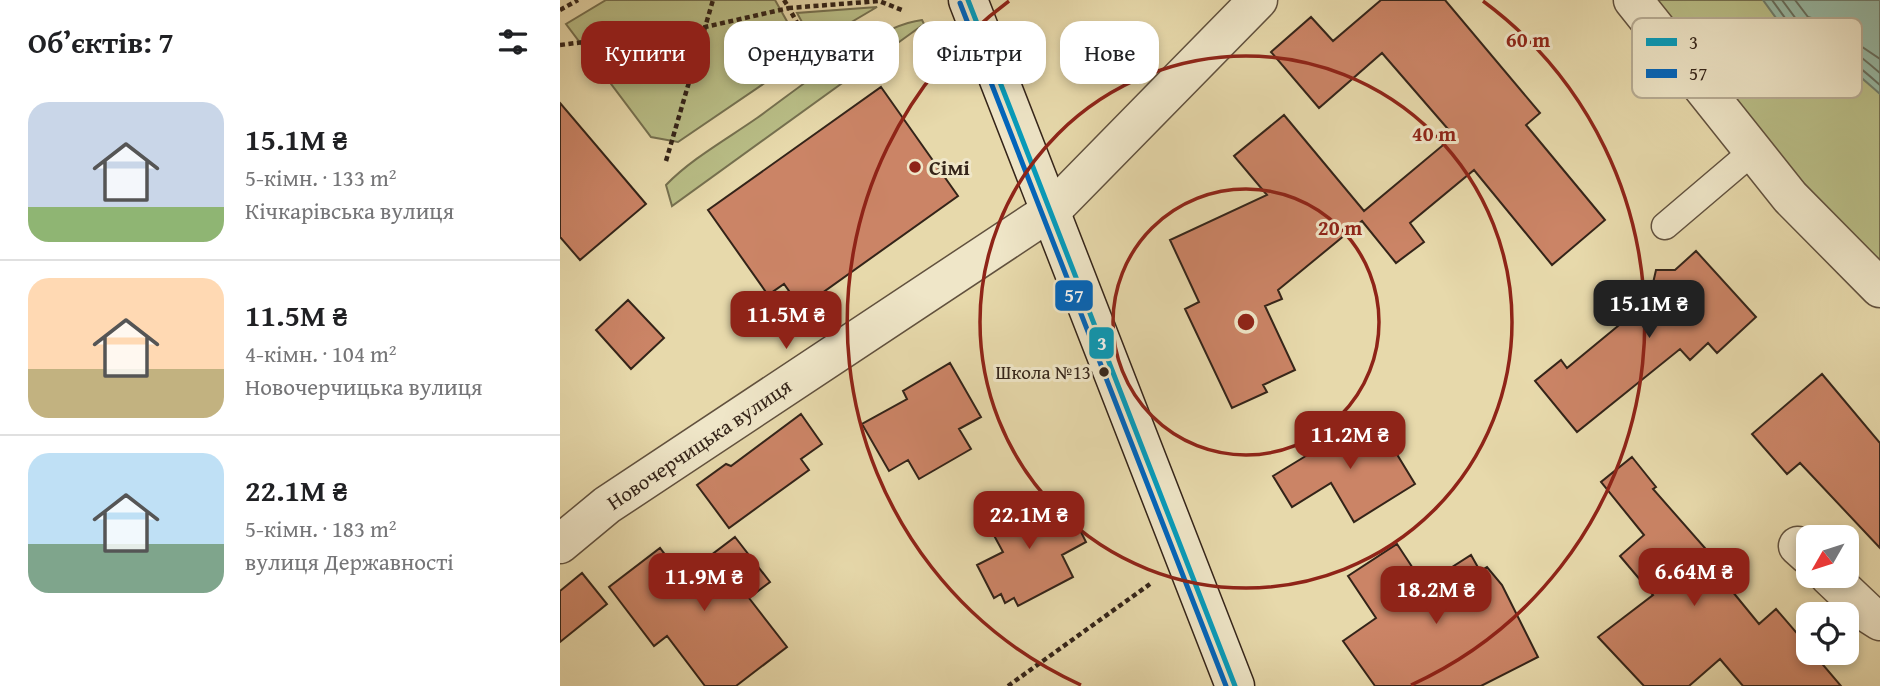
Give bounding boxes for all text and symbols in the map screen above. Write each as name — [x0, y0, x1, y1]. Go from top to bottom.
legend — [1632, 18, 1862, 98]
text: Об’єктів: 7 — [28, 20, 174, 64]
chip: Купити — [581, 21, 710, 84]
chip: Орендувати — [724, 21, 899, 84]
chip: Фільтри — [913, 21, 1046, 84]
chip: Нове — [1060, 21, 1159, 84]
icon: filters — [494, 23, 532, 61]
text: 60 m — [1506, 24, 1550, 55]
text: 3 — [1689, 28, 1698, 56]
text: 57 — [1689, 59, 1707, 87]
text: 15.1M ₴ — [245, 117, 348, 161]
text: 40 m — [1412, 118, 1456, 149]
icon: home — [84, 130, 168, 214]
place label: Сімі — [929, 152, 970, 183]
marker: Сімі — [907, 159, 923, 175]
text: 5-кімн. · 133 m² — [245, 161, 397, 194]
text: Кічкарівська вулиця — [245, 194, 454, 227]
text: 20 m — [1318, 212, 1362, 243]
line badge: 57 — [1054, 279, 1094, 312]
pin: 15.1M ₴ — [1584, 280, 1714, 340]
text: 57 — [1064, 281, 1084, 309]
text: 15.1M ₴ — [1609, 286, 1689, 319]
pin: 11.5M ₴ — [721, 292, 851, 351]
text: 11.5M ₴ — [245, 293, 348, 337]
text: 11.5M ₴ — [746, 297, 826, 330]
icon: home — [84, 306, 168, 390]
centre of rings — [1234, 310, 1258, 334]
line badge: 3 — [1088, 326, 1115, 360]
text: 3 — [1097, 329, 1107, 357]
text: 4-кімн. · 104 m² — [245, 337, 397, 370]
place label: Школа №13 — [996, 358, 1091, 386]
marker: Школа №13 — [1097, 365, 1111, 379]
text: Новочерчицька вулиця — [245, 370, 482, 403]
street label: Новочерчицька вулиця — [600, 370, 798, 517]
pin: 11.2M ₴ — [1285, 412, 1415, 471]
text: 11.2M ₴ — [1310, 417, 1390, 450]
text: 22.1M ₴ — [245, 468, 348, 512]
icon: home — [84, 481, 168, 565]
pin: 22.1M ₴ — [964, 491, 1094, 551]
text: 22.1M ₴ — [989, 497, 1069, 530]
text: 5-кімн. · 183 m² — [245, 512, 397, 545]
north arrow — [1796, 525, 1858, 588]
map controls — [1796, 525, 1859, 665]
text: вулиця Державності — [245, 545, 454, 578]
pin: 6.64M ₴ — [1629, 548, 1759, 608]
pin: 11.9M ₴ — [639, 554, 769, 613]
text: 6.64M ₴ — [1654, 554, 1734, 587]
text: 11.9M ₴ — [664, 559, 744, 592]
pin: 18.2M ₴ — [1371, 566, 1501, 626]
text: 18.2M ₴ — [1396, 572, 1476, 605]
button: locate — [1796, 602, 1859, 665]

